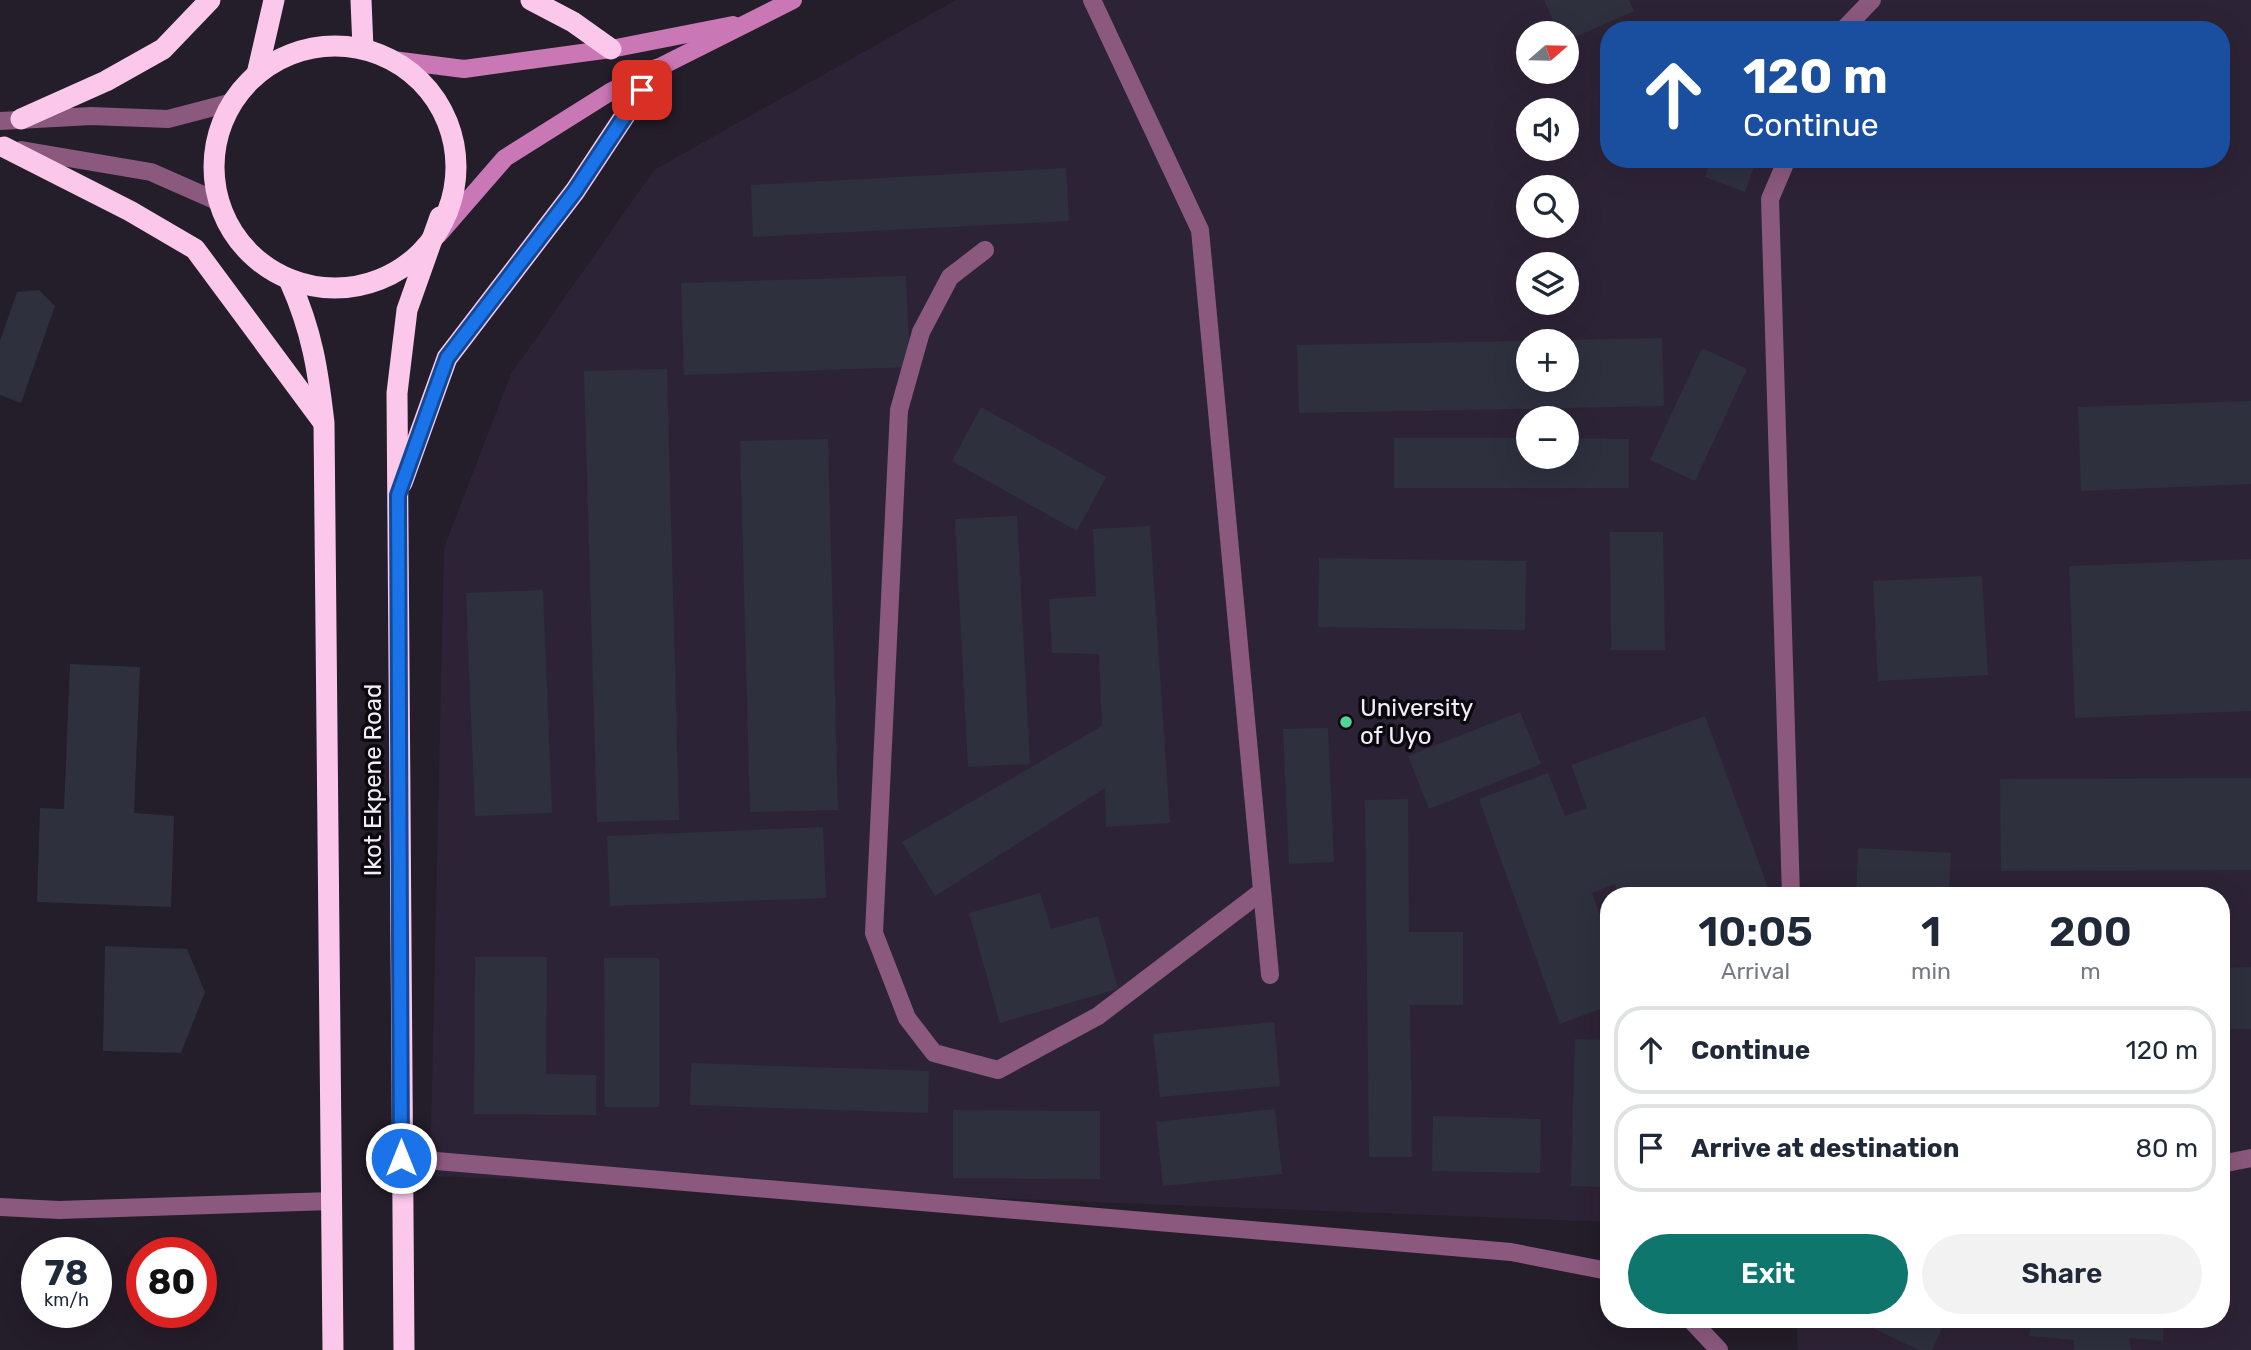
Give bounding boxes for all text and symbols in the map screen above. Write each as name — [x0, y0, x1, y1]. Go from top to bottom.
north arrow — [1516, 21, 1578, 84]
map controls — [1516, 21, 1579, 469]
text: 120 m — [1743, 47, 1888, 105]
icon: ahead — [1628, 49, 1719, 140]
pin — [612, 60, 672, 120]
icon: arrive — [623, 71, 661, 109]
button: sound — [1516, 98, 1579, 161]
text: Continue — [1743, 106, 1879, 144]
button: search — [1516, 175, 1579, 238]
button: layers — [1516, 252, 1579, 315]
button: + — [1516, 329, 1579, 392]
button: − — [1516, 406, 1579, 469]
street label: Ikot Ekpene Road — [359, 684, 387, 876]
place label: University of Uyo — [1360, 694, 1473, 750]
marker: University of Uyo — [1338, 714, 1354, 730]
text: 10:05 — [1698, 907, 1813, 957]
text: 1 — [1921, 907, 1941, 957]
text: 200 — [2049, 907, 2132, 957]
text: Arrival — [1721, 957, 1790, 985]
text: min — [1911, 957, 1951, 985]
text: m — [2080, 957, 2101, 985]
icon: ahead — [1632, 1031, 1670, 1069]
text: Continue — [1691, 1035, 1810, 1066]
text: 120 m — [2126, 1035, 2198, 1066]
position arrow — [364, 1121, 438, 1195]
icon: arrive — [1632, 1129, 1670, 1167]
text: Arrive at destination — [1691, 1133, 1959, 1164]
text: 80 m — [2135, 1133, 2198, 1164]
button: Exit — [1628, 1234, 1908, 1314]
button: Share — [1922, 1234, 2202, 1314]
speed limit sign: 80 — [126, 1237, 217, 1328]
text: 78 — [45, 1252, 88, 1294]
text: km/h — [44, 1289, 89, 1311]

